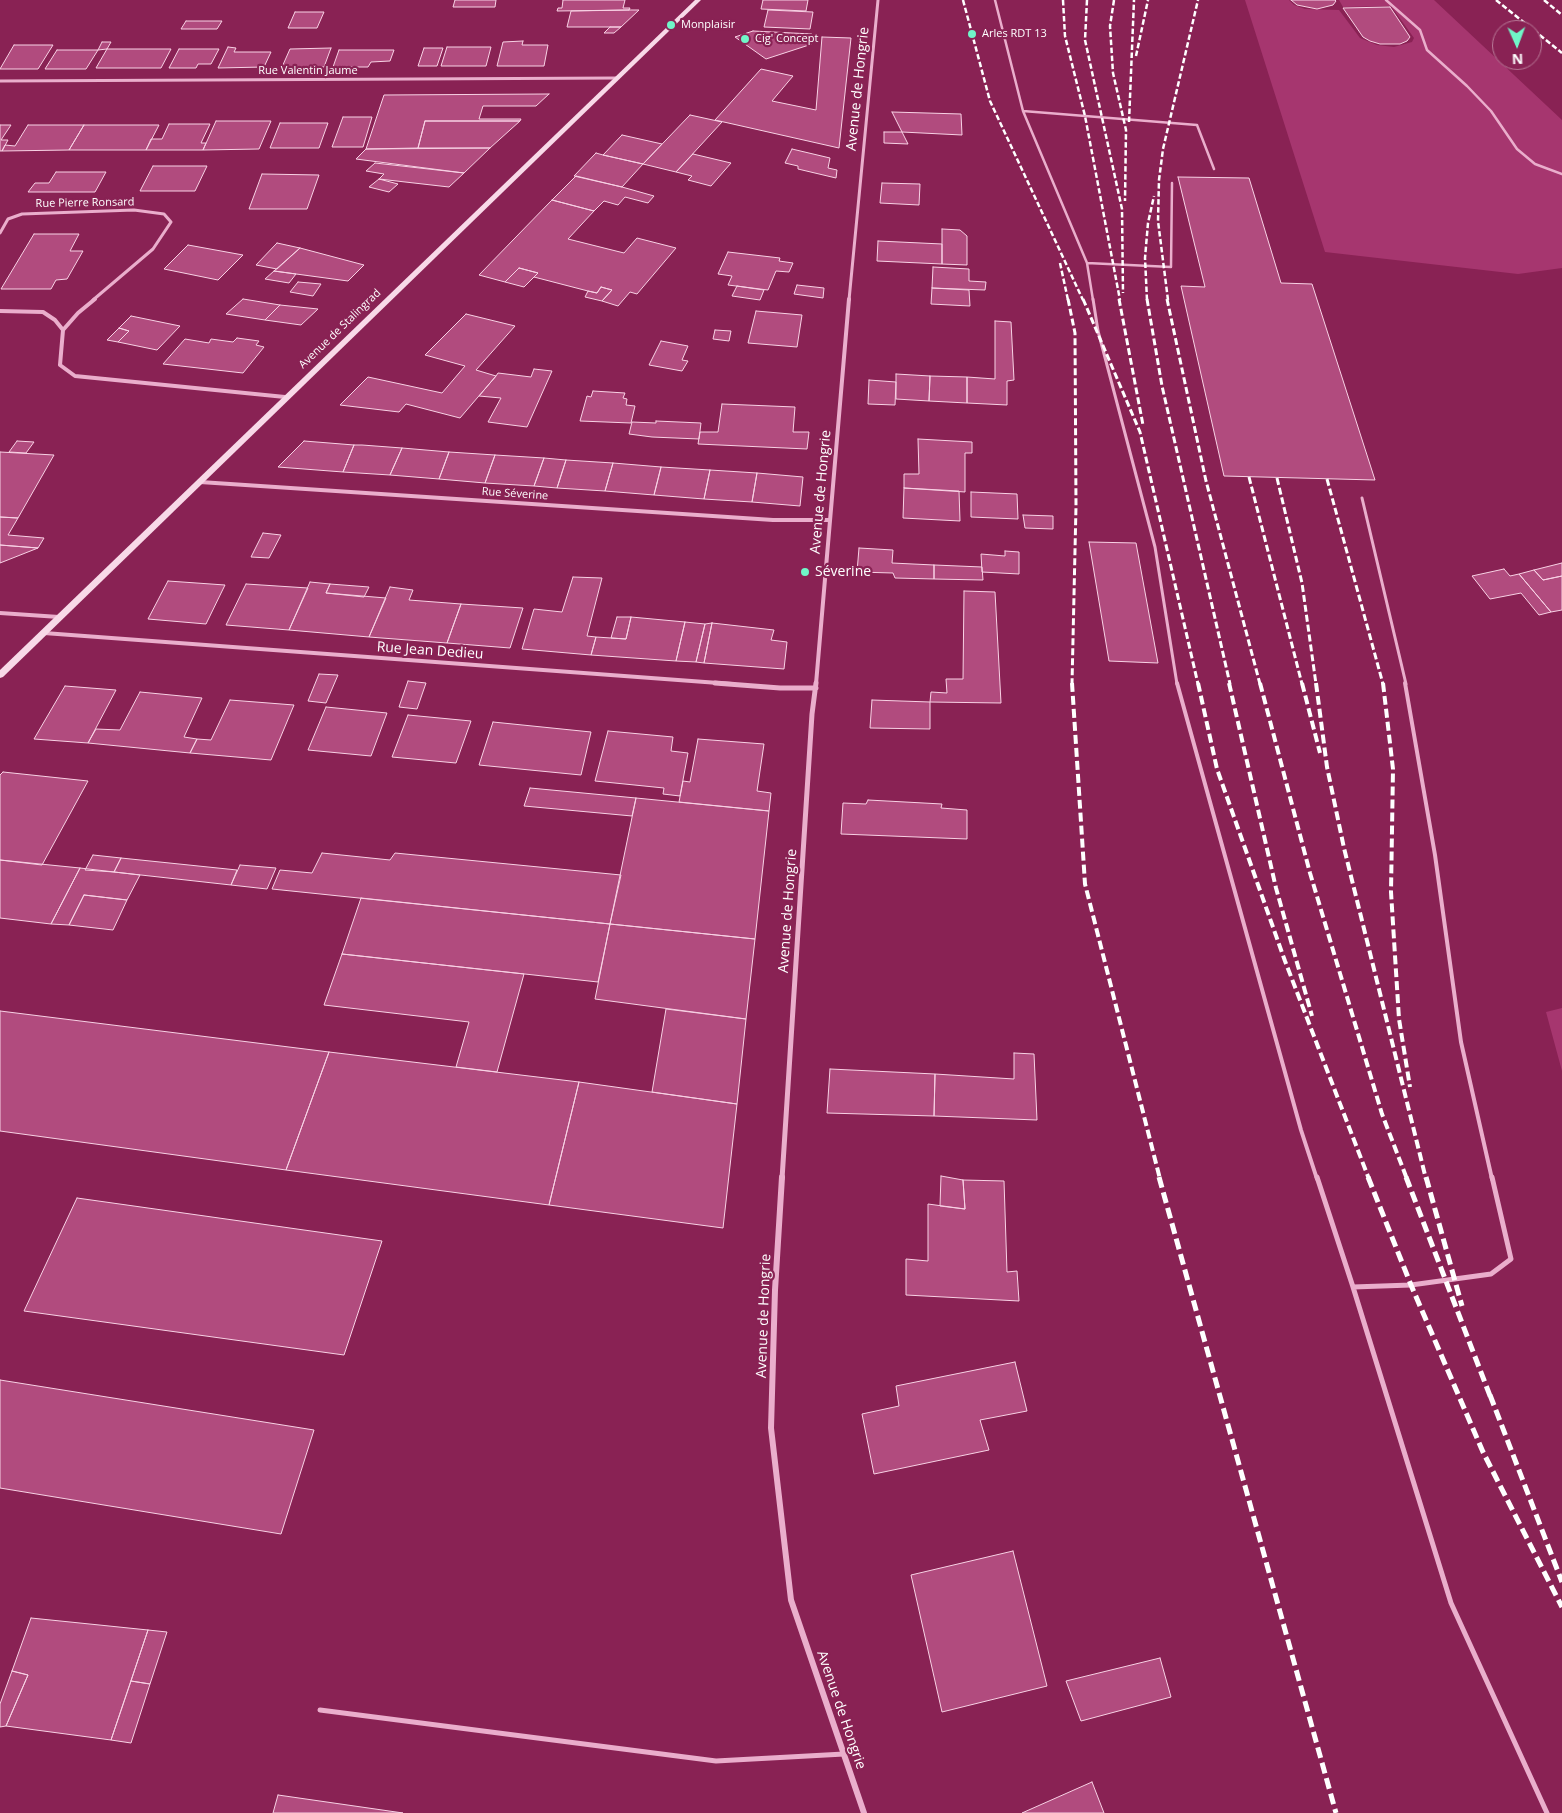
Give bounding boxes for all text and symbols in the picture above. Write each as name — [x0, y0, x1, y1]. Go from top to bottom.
place label: Monplaisir — [681, 18, 735, 32]
marker: Monplaisir — [665, 19, 677, 31]
north arrow — [1492, 20, 1542, 70]
street label: Avenue de Hongrie — [843, 26, 873, 152]
place label: Arles RDT 13 — [982, 27, 1047, 41]
marker: Arles RDT 13 — [966, 28, 978, 40]
place label: Cig' Concept — [755, 32, 818, 46]
marker: Cig' Concept — [739, 33, 751, 45]
text: N — [1511, 50, 1524, 69]
street label: Rue Valentin Jaume — [258, 64, 358, 78]
street label: Rue Pierre Ronsard — [35, 196, 135, 210]
street label: Avenue de Stalingrad — [296, 287, 384, 371]
street label: Avenue de Hongrie — [807, 429, 835, 555]
street label: Rue Séverine — [481, 485, 549, 503]
place label: Séverine — [815, 564, 871, 580]
marker: Séverine — [799, 566, 811, 578]
street label: Rue Jean Dedieu — [376, 639, 484, 663]
street label: Avenue de Hongrie — [775, 848, 801, 974]
street label: Avenue de Hongrie — [753, 1254, 775, 1378]
street label: Avenue de Hongrie — [813, 1648, 869, 1772]

